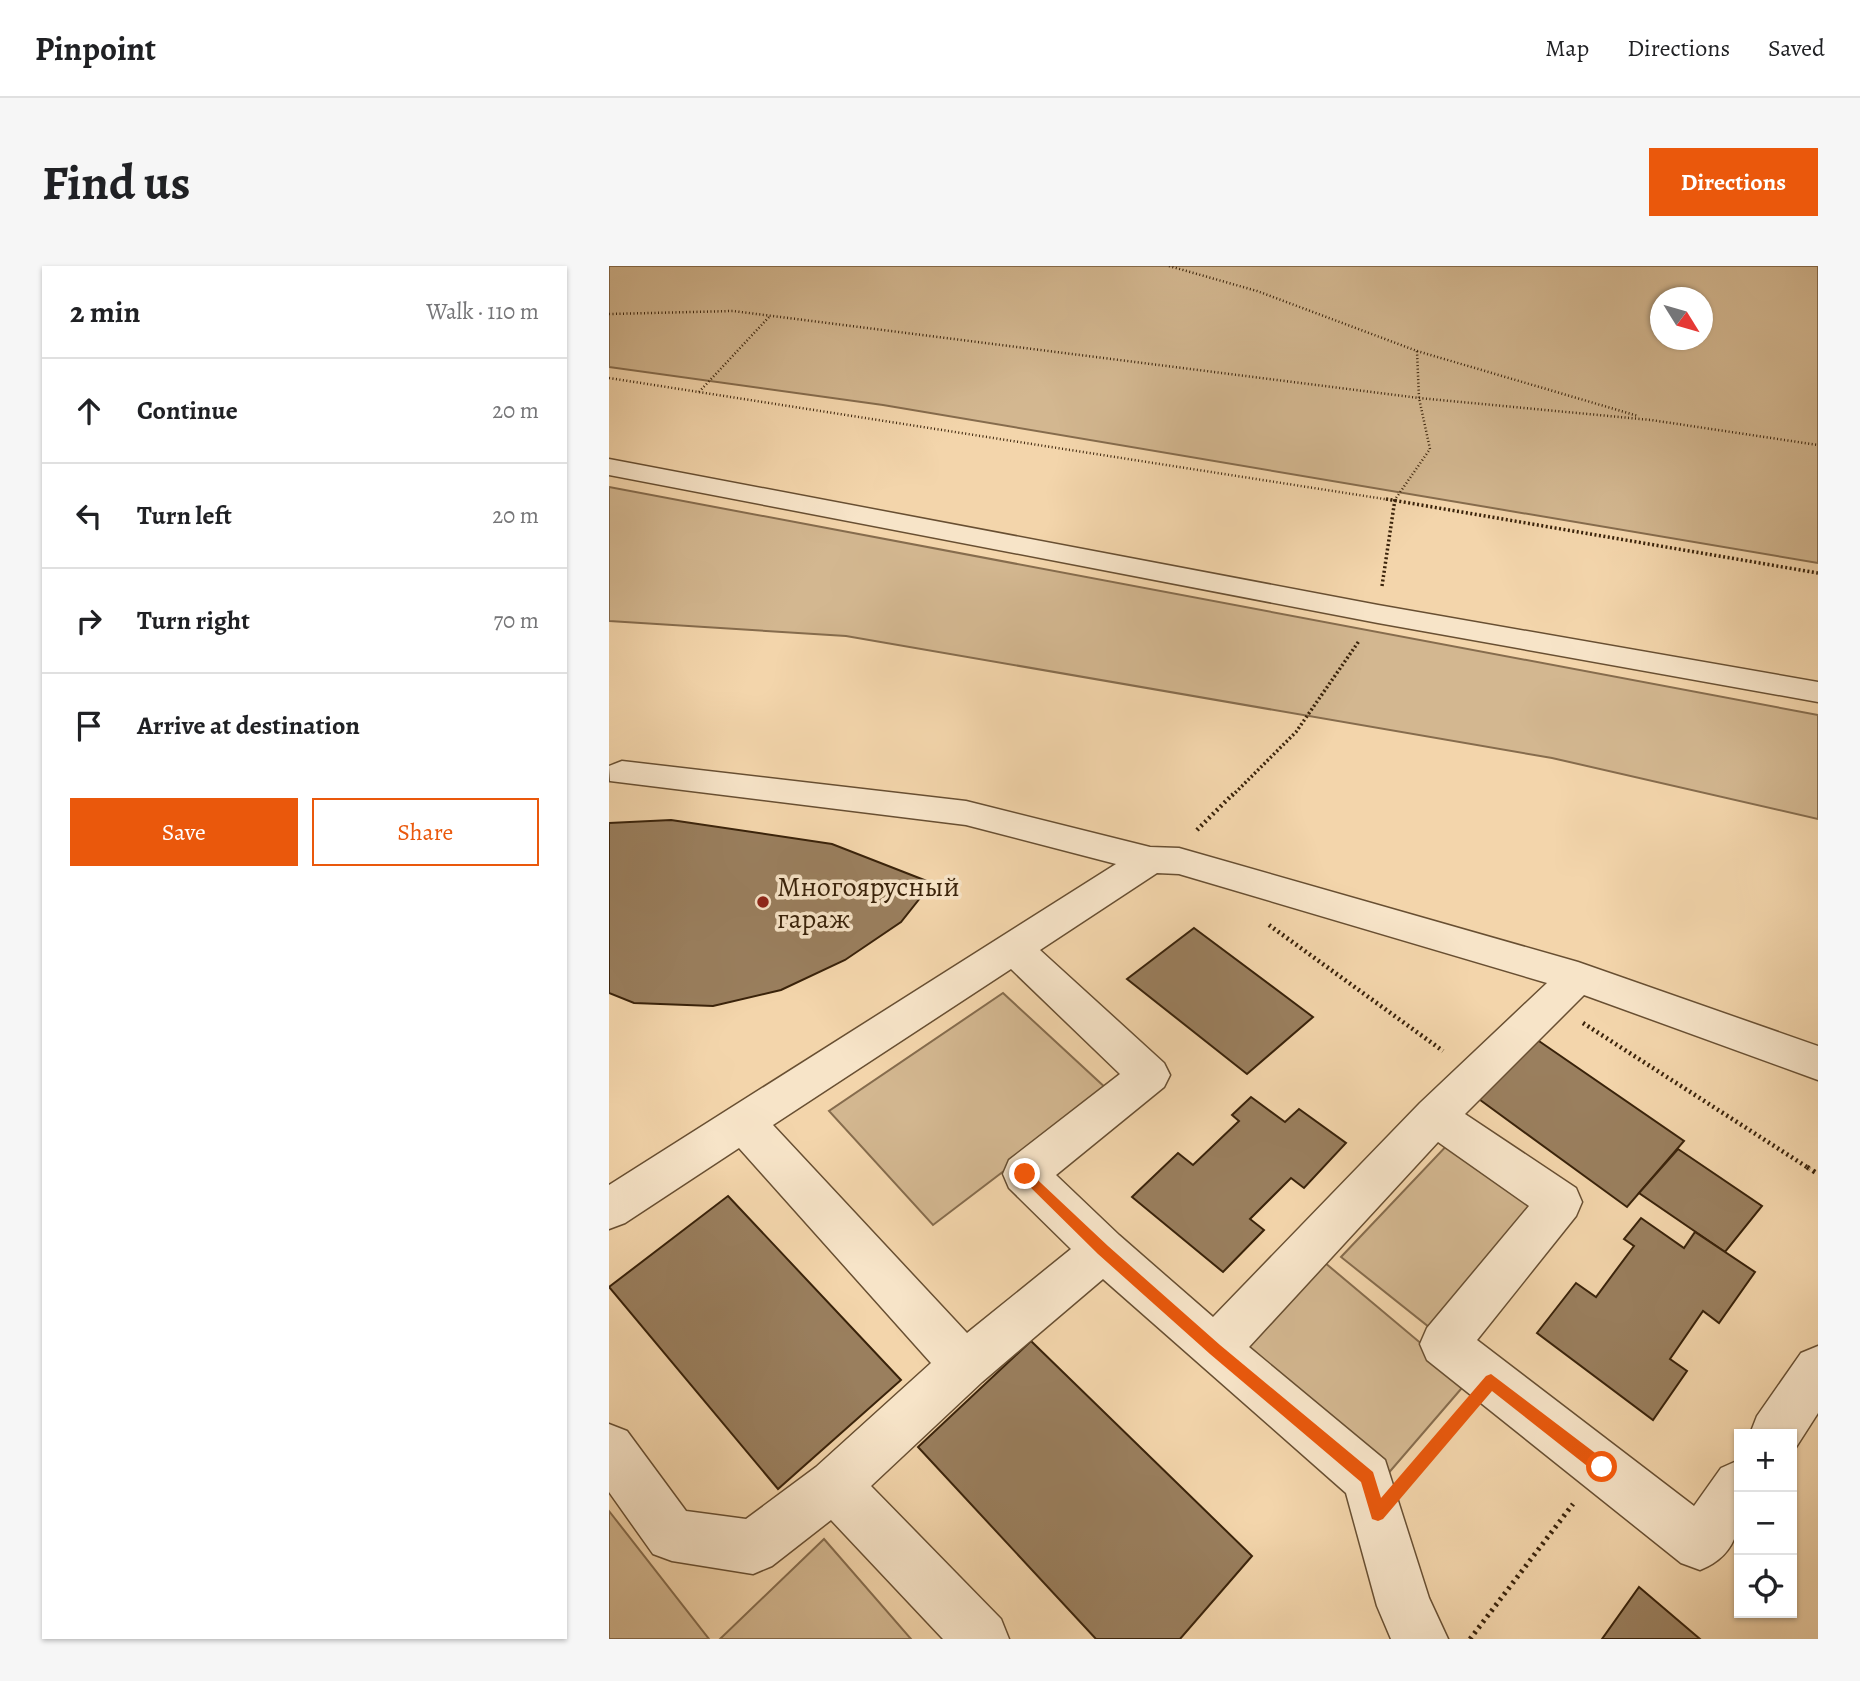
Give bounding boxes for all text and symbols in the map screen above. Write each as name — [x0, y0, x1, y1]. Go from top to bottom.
text: Pinpoint — [35, 26, 156, 71]
text: Map — [1545, 32, 1589, 64]
text: Directions — [1627, 32, 1730, 64]
text: Saved — [1768, 32, 1825, 64]
button: Directions — [1649, 148, 1818, 216]
text: Find us — [42, 149, 190, 216]
north arrow — [1650, 287, 1713, 350]
text: 2 min — [70, 292, 140, 332]
text: Walk · 110 m — [426, 296, 539, 327]
icon: ahead — [70, 392, 108, 430]
text: Continue — [137, 393, 238, 428]
text: 20 m — [492, 395, 539, 426]
icon: left — [70, 497, 108, 535]
text: Turn left — [137, 498, 232, 533]
text: 20 m — [492, 500, 539, 531]
icon: right — [70, 602, 108, 640]
text: Turn right — [137, 603, 250, 638]
text: 70 m — [493, 605, 539, 636]
icon: arrive — [70, 707, 108, 745]
text: Arrive at destination — [137, 708, 360, 743]
button: Save — [70, 798, 298, 866]
button: Share — [312, 798, 539, 866]
place label: Многоярусный гараж — [777, 868, 960, 938]
marker: Многоярусный гараж — [755, 894, 771, 910]
route end — [1009, 1158, 1040, 1189]
map controls — [1734, 1429, 1797, 1618]
button: + — [1734, 1429, 1797, 1492]
route start — [1586, 1451, 1617, 1482]
button: − — [1734, 1492, 1797, 1555]
button: locate — [1734, 1555, 1797, 1618]

